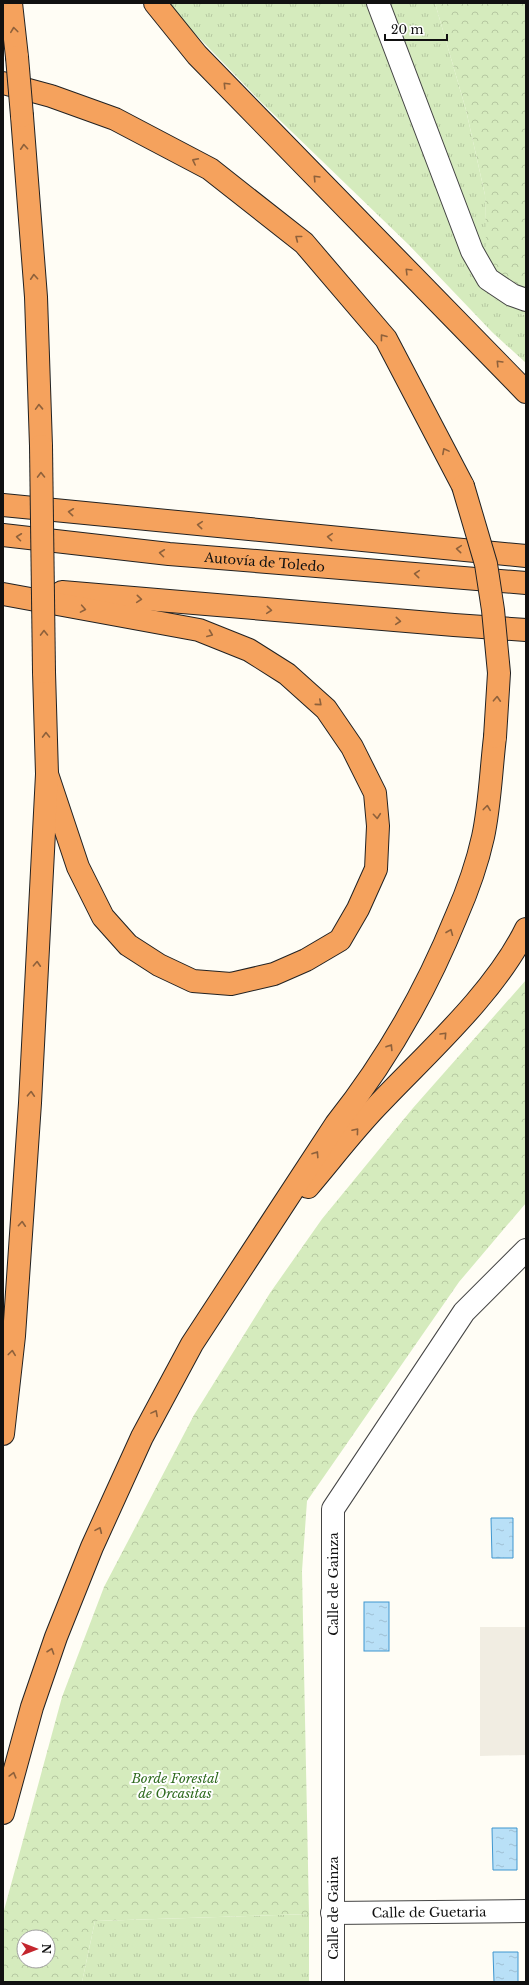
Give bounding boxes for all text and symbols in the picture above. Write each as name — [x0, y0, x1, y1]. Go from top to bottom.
scale bar — [385, 16, 447, 42]
text: 20 m — [391, 22, 423, 37]
one-way arrow — [10, 27, 19, 33]
one-way arrow — [223, 82, 231, 90]
one-way arrow — [20, 144, 29, 151]
one-way arrow — [191, 158, 199, 165]
one-way arrow — [314, 175, 321, 183]
one-way arrow — [296, 236, 303, 243]
one-way arrow — [405, 268, 413, 275]
one-way arrow — [30, 274, 39, 280]
one-way arrow — [381, 334, 388, 341]
one-way arrow — [496, 360, 504, 368]
one-way arrow — [35, 404, 44, 410]
one-way arrow — [442, 448, 450, 455]
one-way arrow — [37, 472, 45, 478]
one-way arrow — [68, 507, 74, 516]
one-way arrow — [197, 520, 204, 529]
one-way arrow — [16, 532, 22, 541]
one-way arrow — [327, 533, 333, 542]
one-way arrow — [456, 545, 462, 554]
street label: Autovía de Toledo — [203, 548, 326, 575]
one-way arrow — [159, 549, 165, 558]
one-way arrow — [414, 570, 420, 579]
one-way arrow — [136, 594, 142, 603]
one-way arrow — [80, 604, 86, 612]
one-way arrow — [266, 606, 272, 615]
one-way arrow — [395, 616, 402, 625]
one-way arrow — [40, 630, 48, 636]
one-way arrow — [206, 630, 213, 638]
one-way arrow — [493, 696, 502, 702]
one-way arrow — [314, 698, 322, 705]
one-way arrow — [42, 732, 50, 738]
one-way arrow — [482, 805, 491, 811]
one-way arrow — [372, 813, 381, 819]
one-way arrow — [446, 928, 454, 935]
one-way arrow — [33, 961, 42, 967]
one-way arrow — [439, 1032, 447, 1040]
one-way arrow — [385, 1044, 392, 1051]
one-way arrow — [26, 1091, 35, 1097]
one-way arrow — [351, 1128, 358, 1135]
one-way arrow — [312, 1151, 319, 1158]
one-way arrow — [18, 1221, 27, 1227]
one-way arrow — [8, 1350, 17, 1356]
one-way arrow — [150, 1410, 157, 1417]
one-way arrow — [94, 1527, 102, 1535]
street label: Calle de Gainza — [325, 1531, 342, 1636]
one-way arrow — [47, 1648, 55, 1655]
park label: Borde Forestal de Orcasitas — [130, 1770, 220, 1802]
one-way arrow — [8, 1772, 17, 1779]
street label: Calle de Gainza — [325, 1855, 342, 1960]
street label: Calle de Guetaria — [372, 1903, 487, 1921]
north arrow — [16, 1929, 56, 1969]
text: N — [39, 1944, 53, 1955]

